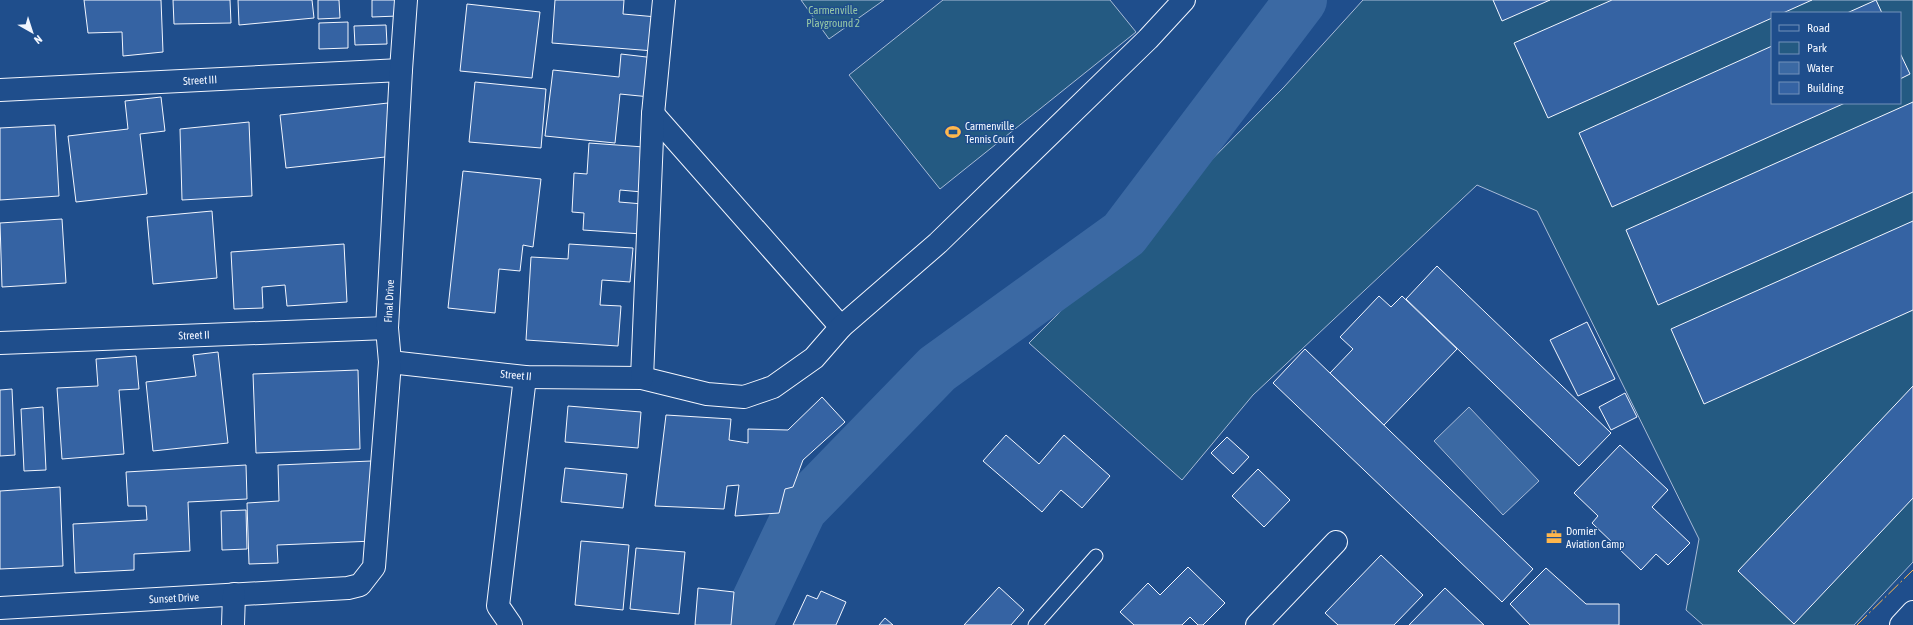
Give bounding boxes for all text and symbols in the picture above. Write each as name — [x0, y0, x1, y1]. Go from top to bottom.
park label: Carmenville Playground 2 — [806, 4, 860, 29]
north arrow — [12, 12, 52, 52]
legend — [1771, 12, 1901, 104]
text: Road — [1807, 21, 1830, 35]
text: N — [32, 33, 45, 46]
text: Park — [1807, 41, 1828, 55]
text: Water — [1807, 61, 1834, 75]
street label: Street III — [183, 73, 217, 87]
text: Building — [1807, 81, 1845, 95]
place label: Carmenville Tennis Court — [965, 120, 1015, 145]
sports icon: Carmenville Tennis Court — [944, 123, 962, 141]
street label: Final Drive — [382, 279, 396, 323]
street label: Street II — [178, 328, 210, 342]
street label: Street II — [500, 368, 532, 382]
place label: Dornier Aviation Camp — [1566, 525, 1624, 550]
office icon: Dornier Aviation Camp — [1545, 528, 1563, 546]
street label: Sunset Drive — [149, 591, 199, 605]

